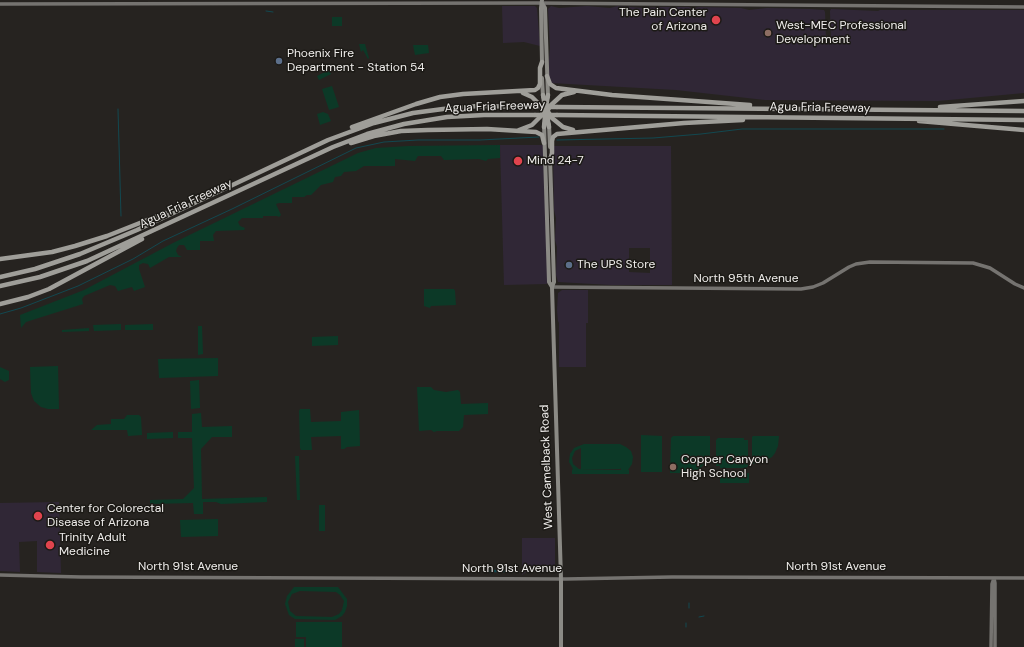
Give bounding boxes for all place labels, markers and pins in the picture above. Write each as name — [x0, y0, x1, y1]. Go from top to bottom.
place label: The Pain Center of Arizona — [619, 6, 707, 34]
marker: The Pain Center of Arizona — [710, 14, 722, 26]
place label: West-MEC Professional Development — [776, 19, 907, 47]
marker: West-MEC Professional Development — [763, 28, 773, 38]
place label: Phoenix Fire Department - Station 54 — [287, 47, 425, 75]
marker: Phoenix Fire Department - Station 54 — [274, 56, 284, 66]
place label: Mind 24-7 — [527, 154, 584, 168]
marker: Mind 24-7 — [512, 155, 524, 167]
place label: The UPS Store — [577, 258, 655, 272]
marker: The UPS Store — [564, 260, 574, 270]
place label: Copper Canyon High School — [681, 453, 768, 481]
marker: Copper Canyon High School — [668, 462, 678, 472]
place label: Center for Colorectal Disease of Arizona — [47, 502, 164, 530]
marker: Center for Colorectal Disease of Arizona — [32, 510, 44, 522]
place label: Trinity Adult Medicine — [59, 531, 126, 559]
marker: Trinity Adult Medicine — [44, 539, 56, 551]

